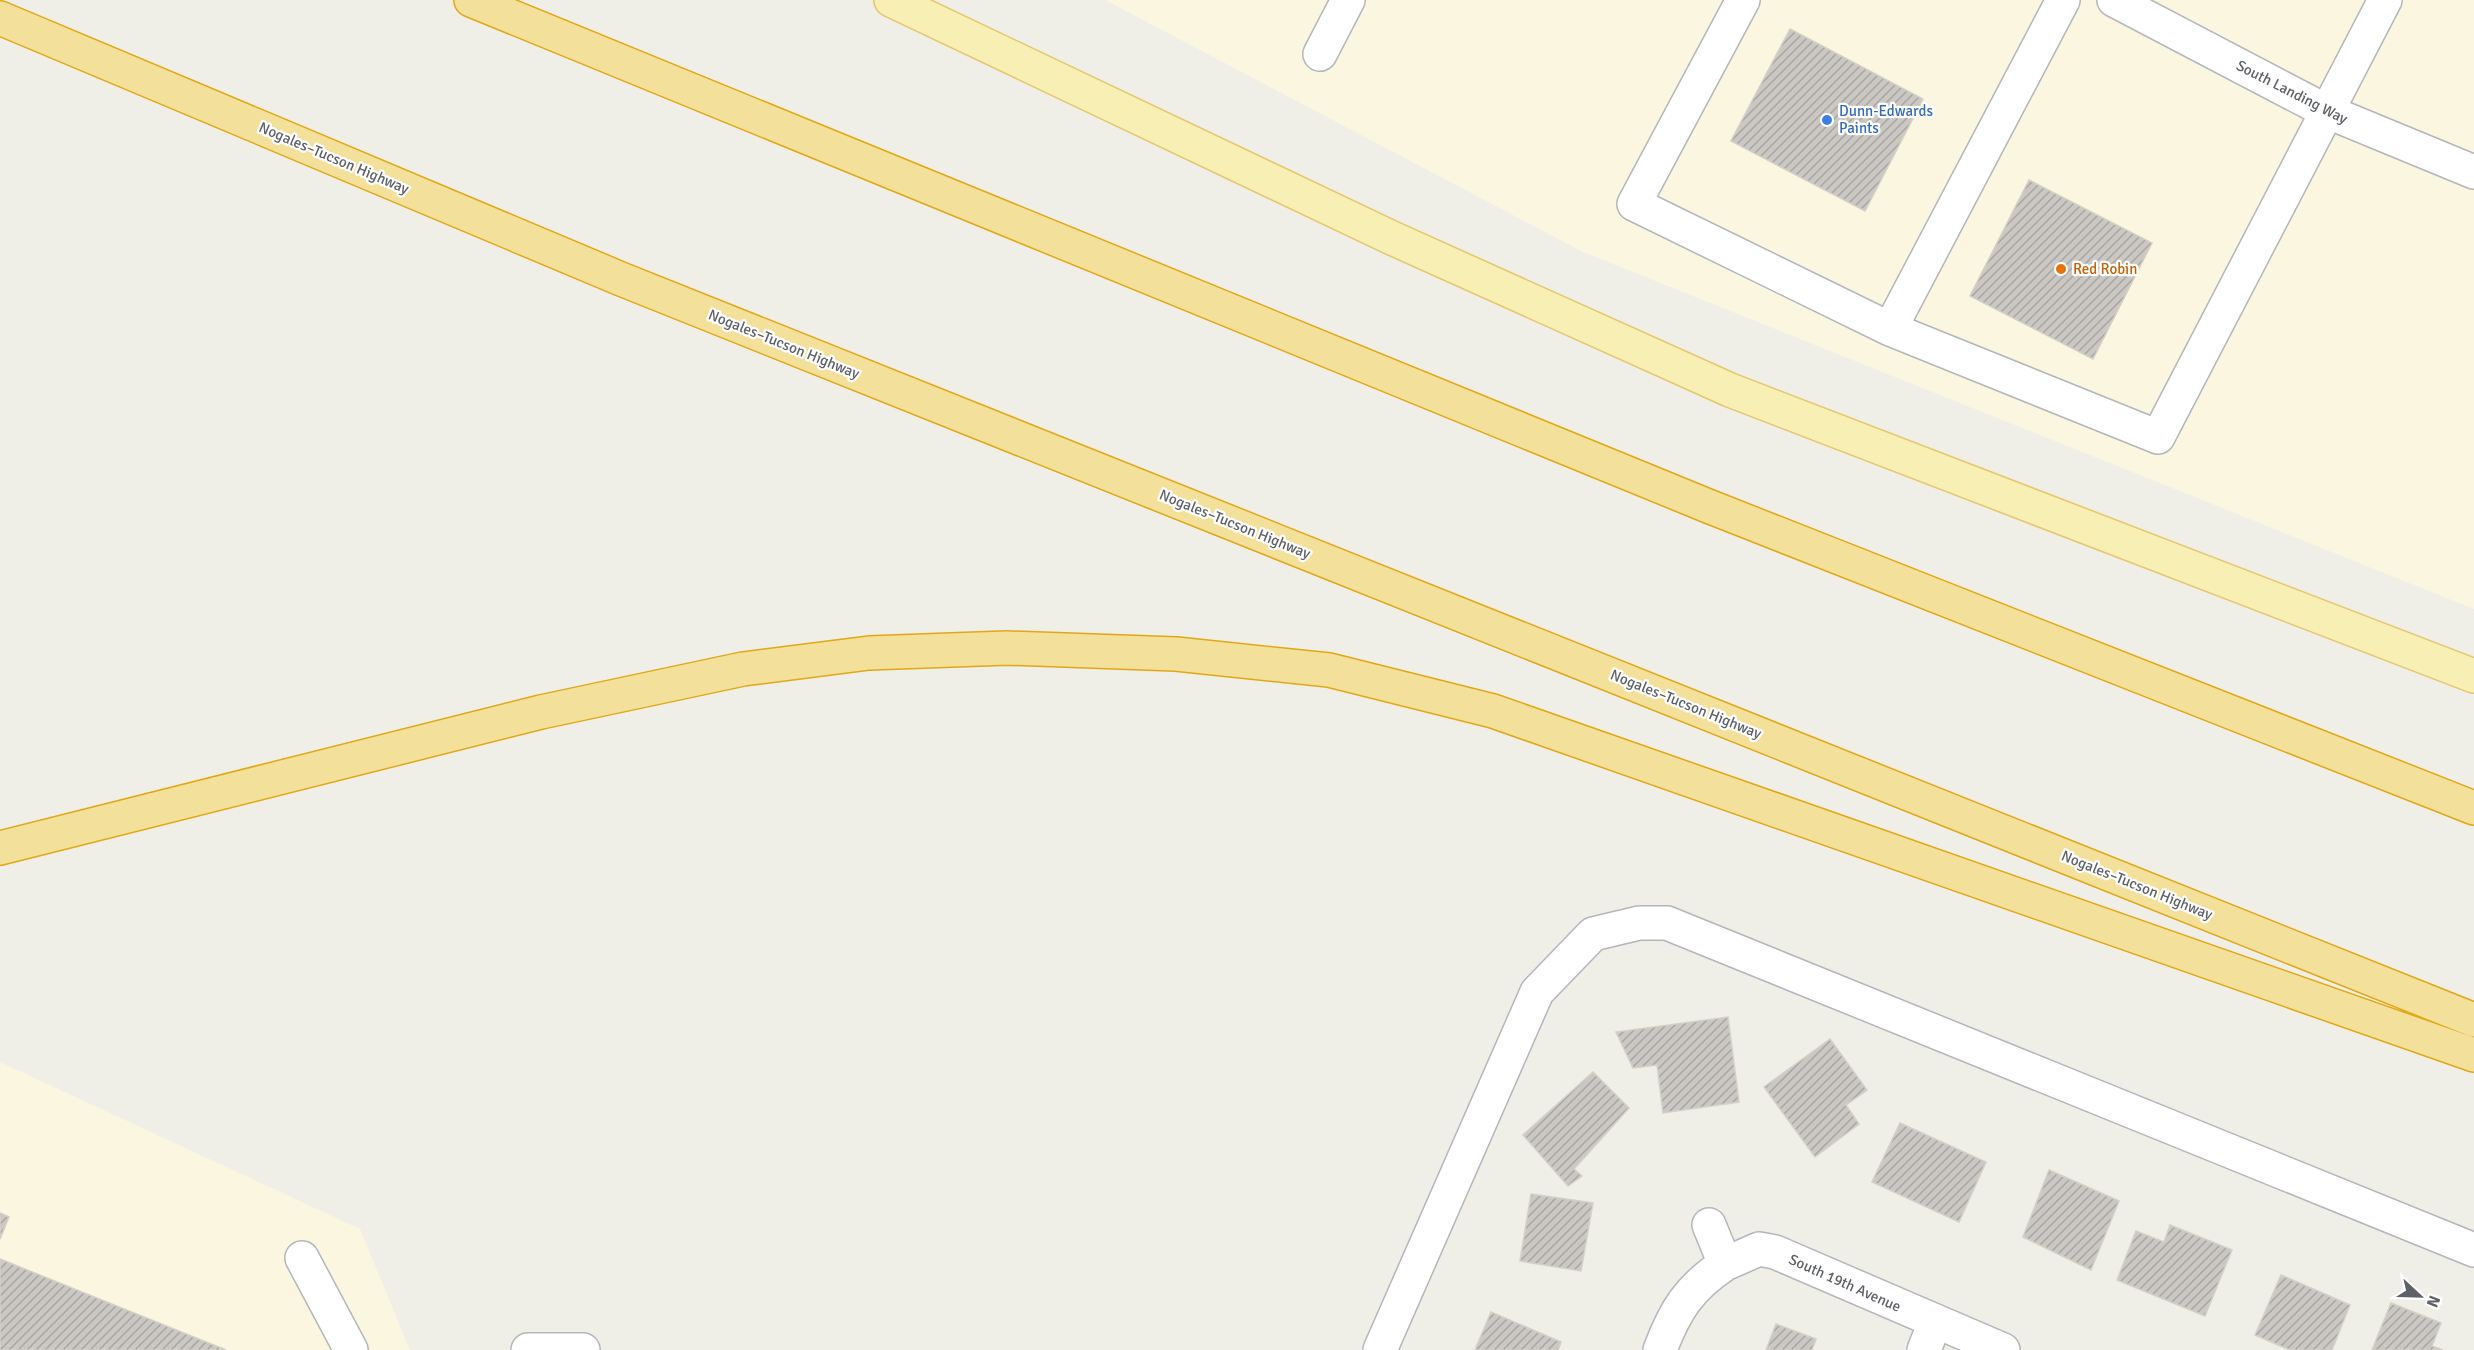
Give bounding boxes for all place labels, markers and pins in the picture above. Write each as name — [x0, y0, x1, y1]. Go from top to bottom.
place label: Dunn-Edwards Paints — [1839, 102, 1933, 137]
marker: Dunn-Edwards Paints — [1820, 113, 1834, 127]
place label: Red Robin — [2073, 260, 2137, 278]
marker: Red Robin — [2054, 262, 2068, 276]

